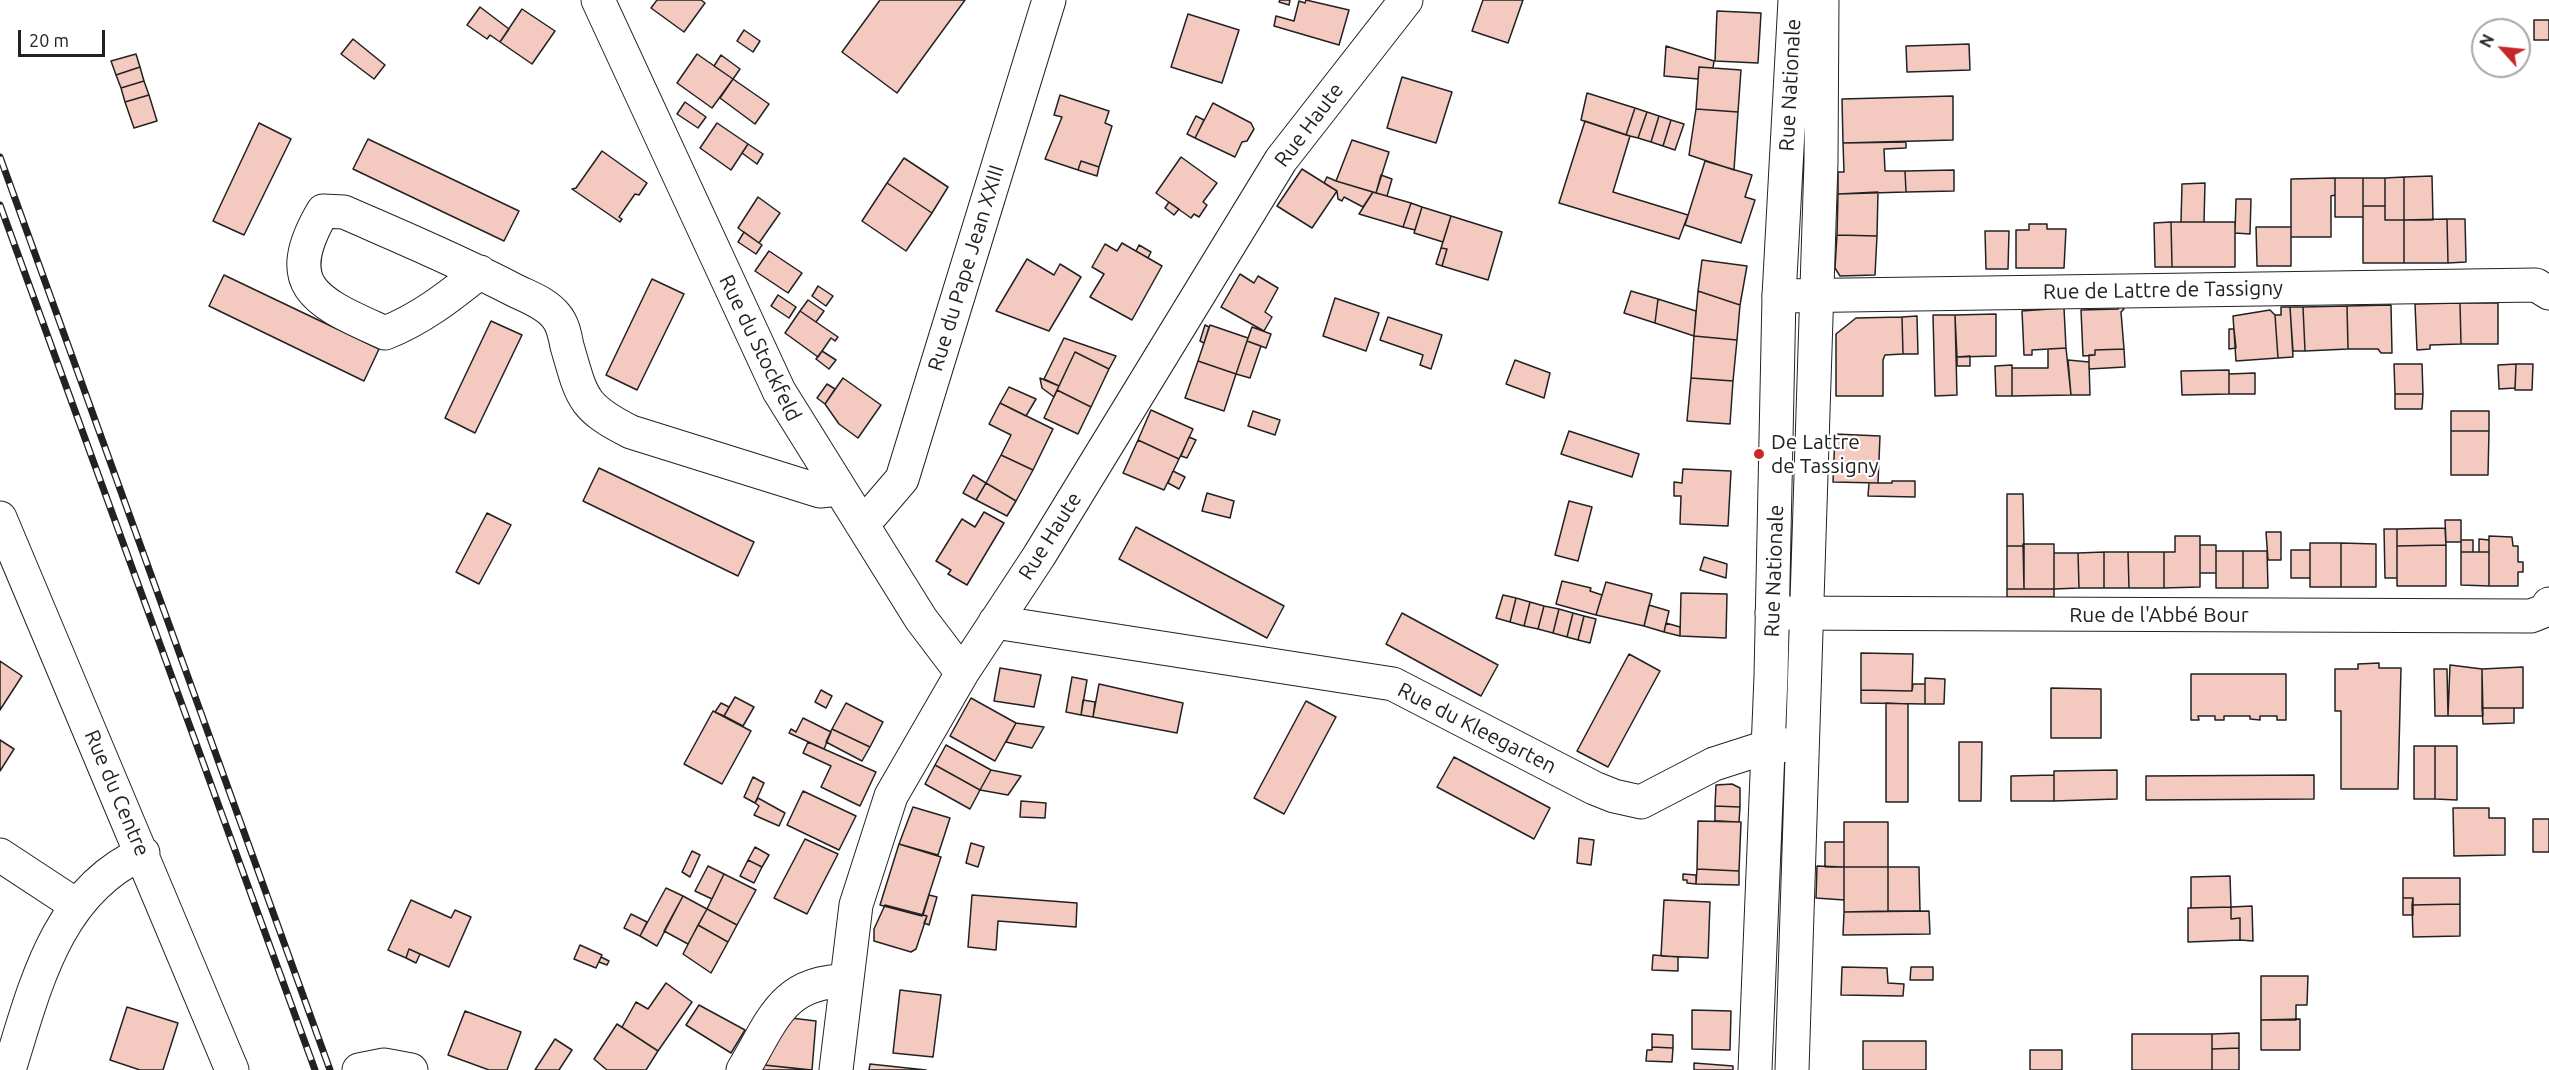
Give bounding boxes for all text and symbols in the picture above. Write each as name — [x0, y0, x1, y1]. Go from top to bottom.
scale bar — [21, 18, 108, 56]
street label: Rue Nationale — [1774, 18, 1806, 152]
north arrow — [2471, 18, 2531, 78]
text: 20 m — [29, 30, 69, 50]
text: N — [2476, 31, 2497, 50]
street label: Rue Haute — [1269, 78, 1349, 172]
street label: Rue du Pape Jean XXIII — [923, 162, 1009, 374]
street label: Rue du Stockfeld — [714, 271, 806, 425]
street label: Rue de Lattre de Tassigny — [2043, 275, 2283, 305]
place label: De Lattre de Tassigny — [1771, 429, 1879, 479]
marker: De Lattre de Tassigny — [1752, 447, 1766, 461]
street label: Rue Haute — [1013, 487, 1087, 585]
street label: Rue Nationale — [1759, 504, 1789, 638]
street label: Rue de l'Abbé Bour — [2069, 602, 2249, 628]
street label: Rue du Kleegarten — [1393, 677, 1561, 779]
street label: Rue du Centre — [79, 726, 155, 860]

